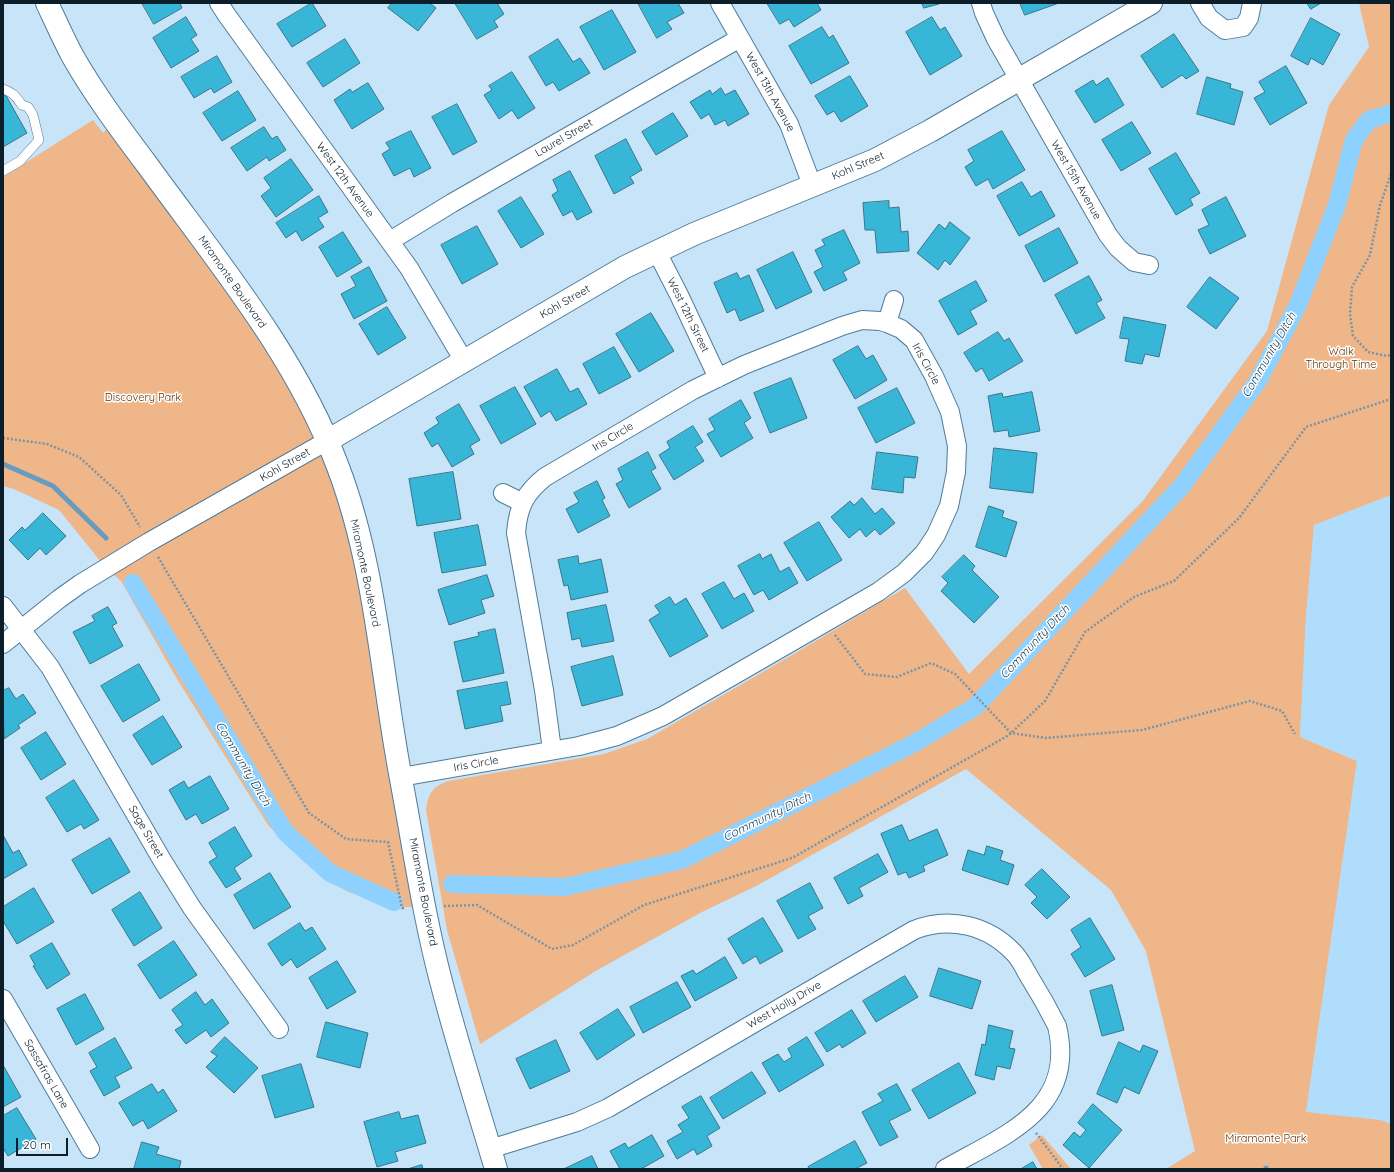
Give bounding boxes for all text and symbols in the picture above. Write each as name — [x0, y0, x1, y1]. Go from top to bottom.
street label: West 13th Avenue — [743, 50, 797, 134]
street label: Laurel Street — [533, 116, 595, 160]
street label: West 15th Avenue — [1048, 138, 1104, 222]
street label: West 12th Avenue — [313, 140, 377, 220]
street label: Kohl Street — [830, 149, 886, 183]
street label: Miramonte Boulevard — [195, 233, 269, 331]
street label: West 12th Street — [664, 275, 712, 355]
street label: Kohl Street — [538, 282, 592, 322]
water label: Community Ditch — [1239, 310, 1299, 400]
street label: Iris Circle — [909, 341, 943, 387]
park label: Walk Through Time — [1305, 345, 1377, 371]
park label: Discovery Park — [105, 391, 181, 405]
street label: Iris Circle — [590, 420, 636, 454]
street label: Kohl Street — [258, 445, 312, 485]
street label: Miramonte Boulevard — [347, 518, 383, 628]
water label: Community Ditch — [997, 602, 1073, 682]
water label: Community Ditch — [212, 719, 274, 809]
street label: Iris Circle — [453, 754, 499, 774]
water label: Community Ditch — [721, 790, 813, 844]
street label: Sage Street — [126, 803, 166, 861]
street label: Miramonte Boulevard — [406, 837, 440, 947]
street label: West Holly Drive — [744, 978, 824, 1032]
street label: Sassafras Lane — [21, 1037, 71, 1111]
scale bar — [18, 1130, 70, 1156]
park label: Miramonte Park — [1225, 1132, 1307, 1146]
text: 20 m — [23, 1137, 51, 1152]

